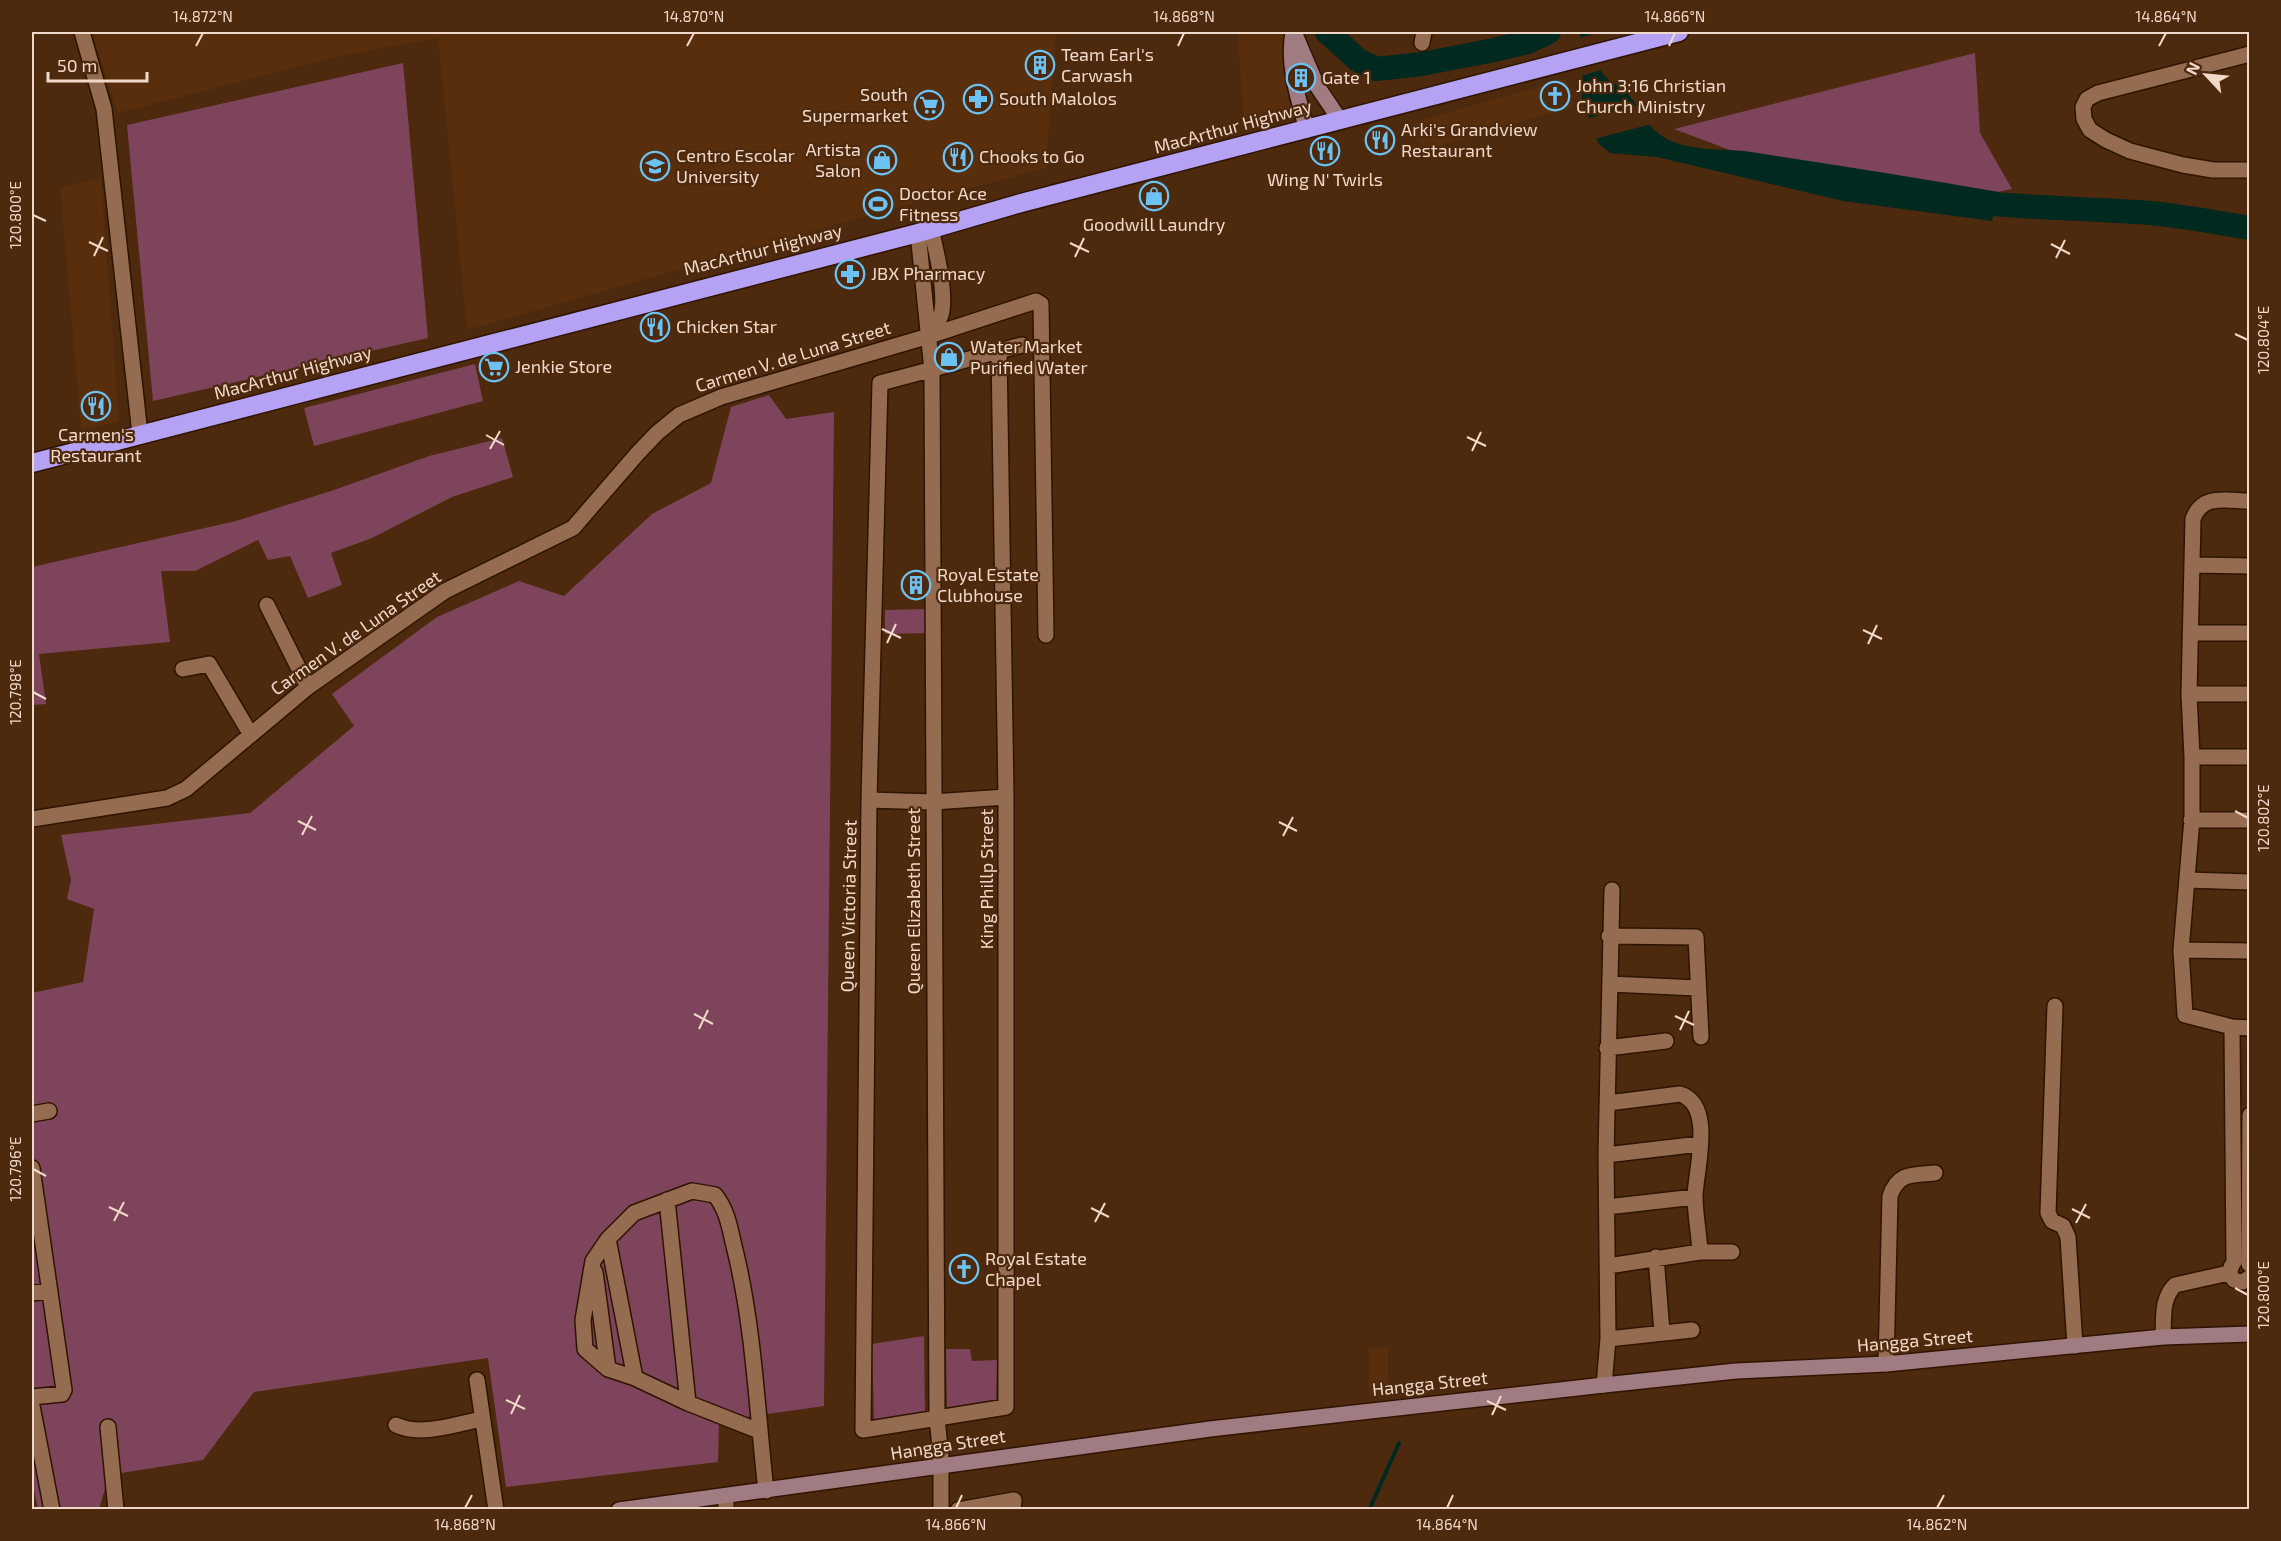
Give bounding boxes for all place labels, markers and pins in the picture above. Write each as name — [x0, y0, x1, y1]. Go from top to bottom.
place label: Team Earl's Carwash — [1061, 43, 1154, 86]
building icon: Team Earl's Carwash — [1024, 49, 1056, 81]
building icon: Gate 1 — [1285, 62, 1317, 94]
place label: Gate 1 — [1322, 66, 1371, 88]
place label: John 3:16 Christian Church Ministry — [1576, 74, 1726, 117]
church icon: John 3:16 Christian Church Ministry — [1539, 80, 1571, 112]
place label: South Supermarket — [802, 83, 908, 126]
pharmacy icon: South Malolos — [962, 83, 994, 115]
place label: South Malolos — [999, 87, 1117, 109]
supermarket icon: South Supermarket — [913, 89, 945, 121]
place label: Arki's Grandview Restaurant — [1401, 118, 1538, 161]
restaurant icon: Arki's Grandview Restaurant — [1364, 124, 1396, 156]
restaurant icon: Wing N' Twirls — [1309, 135, 1341, 167]
place label: Artista Salon — [805, 138, 861, 181]
restaurant icon: Chooks to Go — [942, 141, 974, 173]
place label: Centro Escolar University — [676, 144, 795, 187]
shop icon: Artista Salon — [866, 144, 898, 176]
place label: Chooks to Go — [979, 145, 1085, 167]
school or university icon: Centro Escolar University — [639, 150, 671, 182]
place label: Wing N' Twirls — [1267, 168, 1383, 190]
shop icon: Goodwill Laundry — [1138, 180, 1170, 212]
place label: Doctor Ace Fitness — [899, 182, 987, 225]
sports icon: Doctor Ace Fitness — [862, 188, 894, 220]
place label: Goodwill Laundry — [1083, 213, 1226, 235]
pharmacy icon: JBX Pharmacy — [834, 258, 866, 290]
place label: JBX Pharmacy — [871, 262, 986, 284]
restaurant icon: Chicken Star — [639, 311, 671, 343]
place label: Chicken Star — [676, 315, 777, 337]
place label: Water Market Purified Water — [970, 335, 1088, 378]
shop icon: Water Market Purified Water — [933, 341, 965, 373]
supermarket icon: Jenkie Store — [478, 351, 510, 383]
place label: Jenkie Store — [515, 355, 612, 377]
restaurant icon: Carmen's Restaurant — [80, 390, 112, 422]
place label: Carmen's Restaurant — [50, 423, 142, 466]
place label: Royal Estate Clubhouse — [937, 563, 1039, 606]
building icon: Royal Estate Clubhouse — [900, 569, 932, 601]
place label: Royal Estate Chapel — [985, 1247, 1087, 1290]
church icon: Royal Estate Chapel — [948, 1253, 980, 1285]

